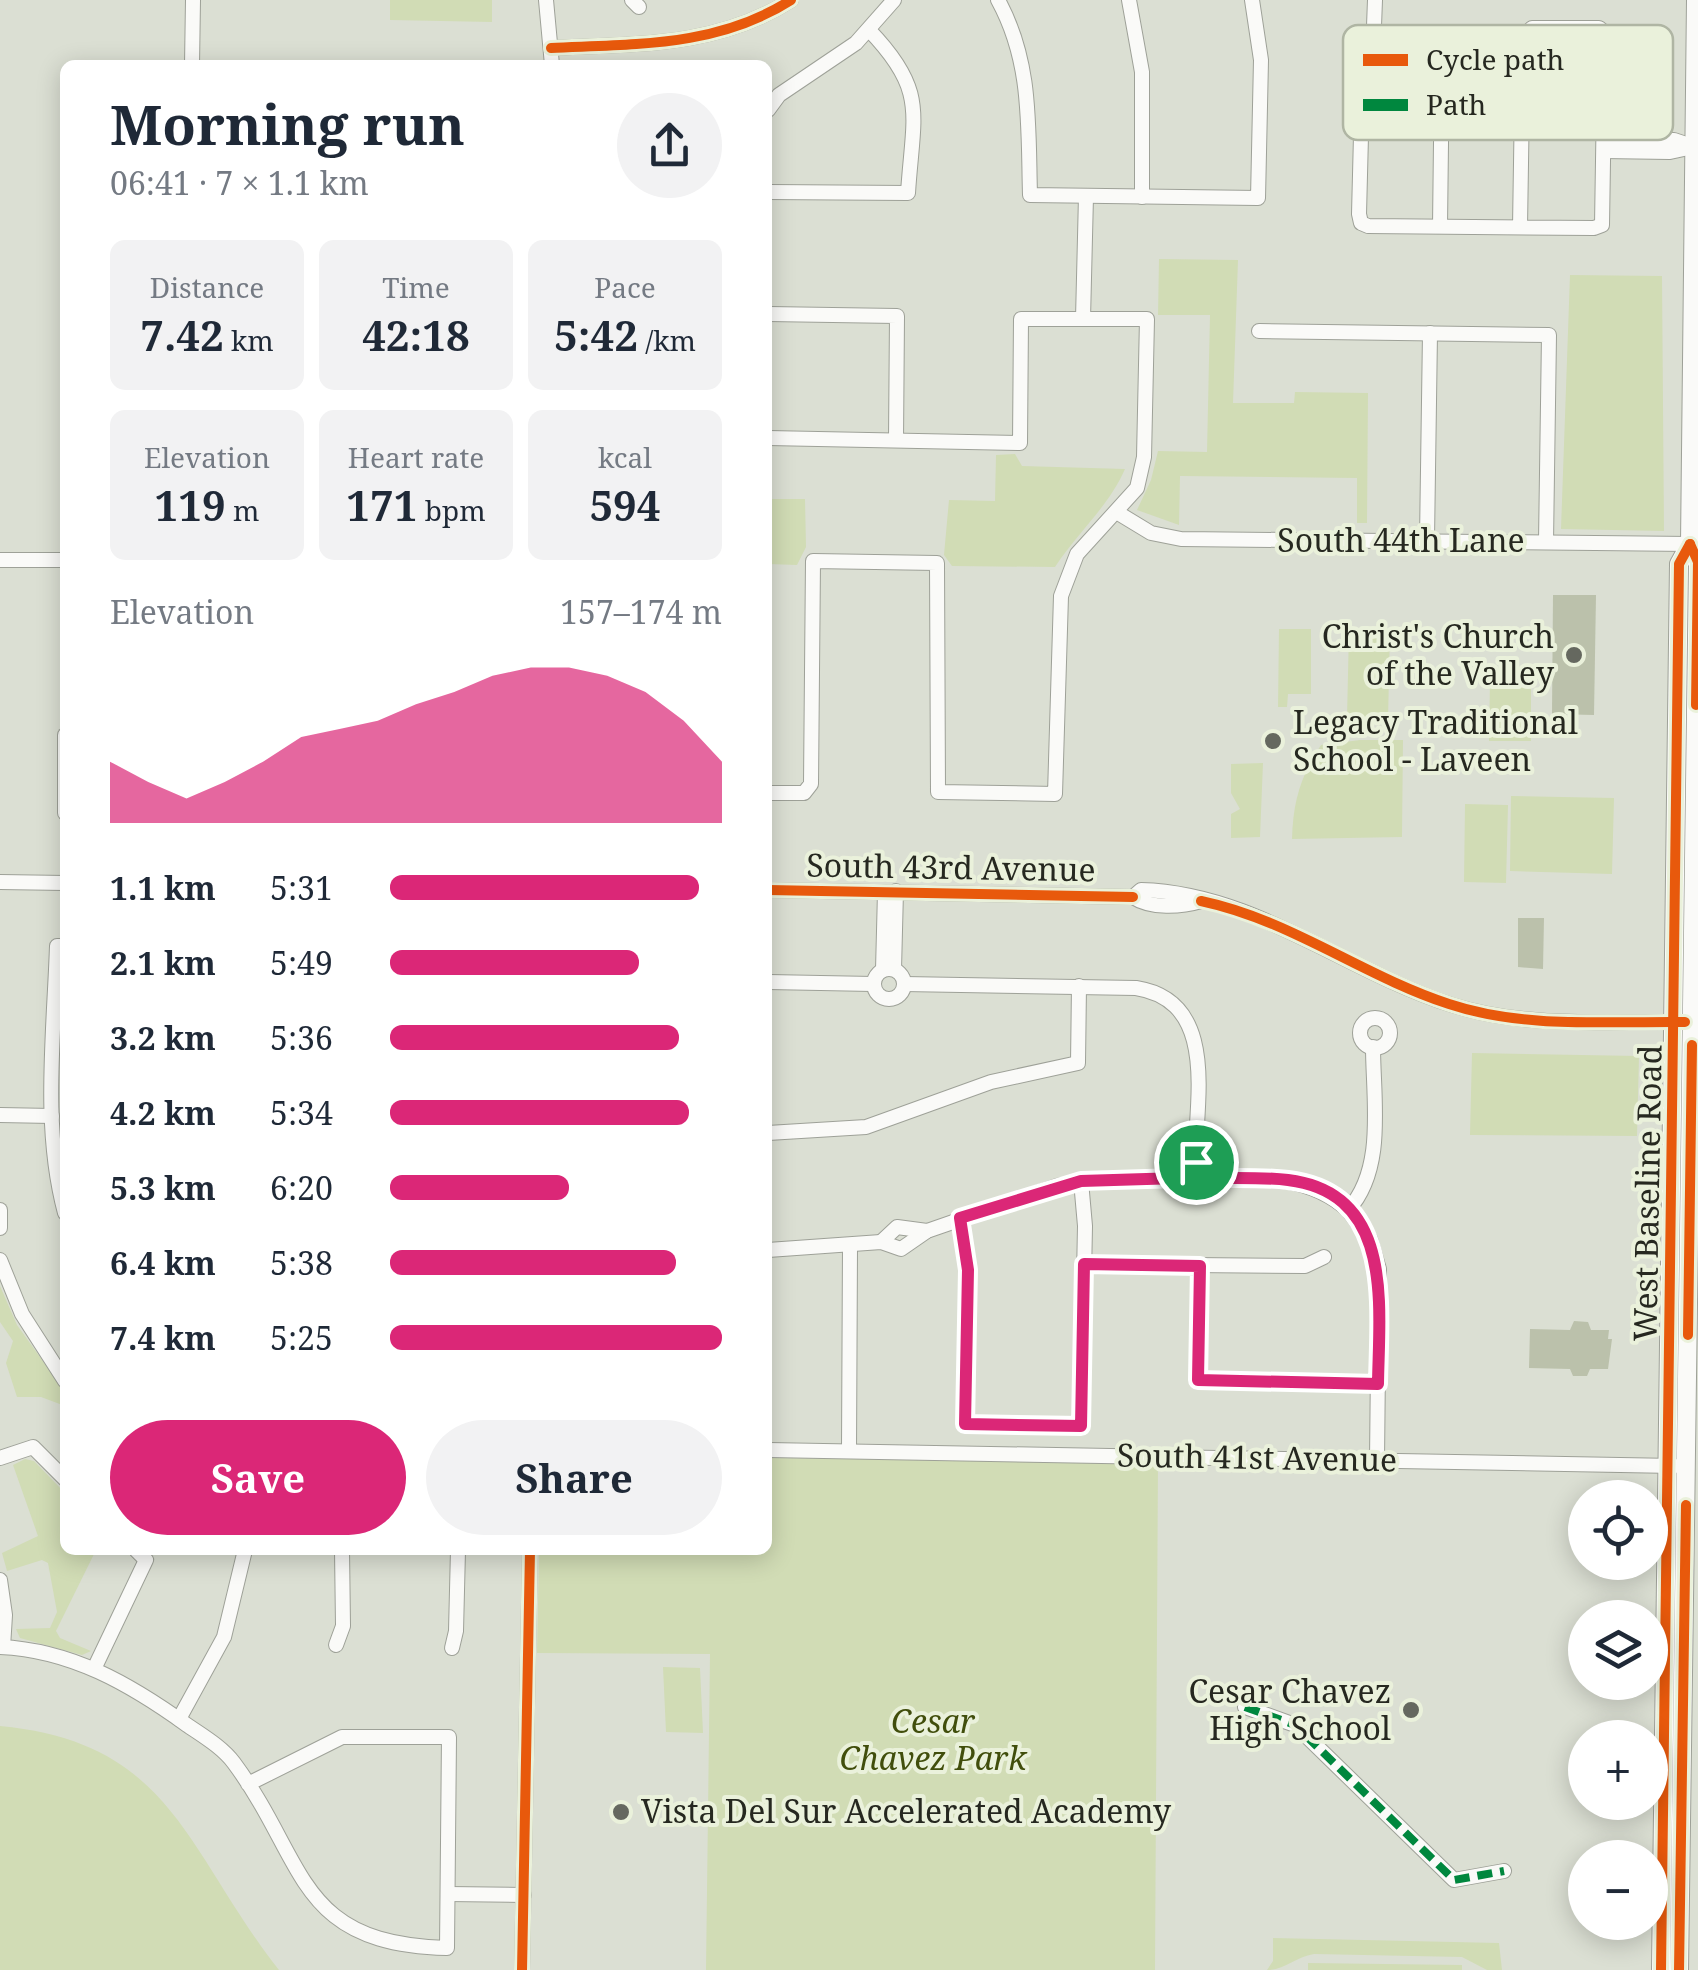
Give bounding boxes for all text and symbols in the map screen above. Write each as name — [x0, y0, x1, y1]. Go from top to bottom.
legend — [1343, 25, 1673, 140]
text: Cycle path — [1426, 40, 1564, 78]
text: Path — [1426, 85, 1486, 123]
text: Morning run — [110, 86, 465, 161]
button: share — [617, 93, 722, 198]
text: 06:41 · 7 × 1.1 km — [110, 161, 369, 204]
text: Distance — [150, 268, 264, 306]
text: Time — [382, 268, 450, 306]
text: Pace — [594, 268, 656, 306]
text: 7.42 — [140, 306, 224, 363]
text: 42:18 — [362, 306, 470, 363]
text: 5:42 — [554, 306, 638, 363]
text: km — [224, 321, 274, 359]
text: /km — [638, 321, 696, 359]
text: Elevation — [144, 438, 270, 476]
text: Heart rate — [348, 438, 484, 476]
text: kcal — [598, 438, 652, 476]
text: 119 — [155, 476, 226, 533]
text: 171 — [346, 476, 418, 533]
text: 594 — [589, 476, 661, 533]
text: m — [226, 491, 259, 529]
text: bpm — [418, 491, 486, 529]
street label: South 44th Lane — [1277, 518, 1525, 561]
text: Elevation — [110, 590, 254, 633]
text: 157–174 m — [560, 590, 722, 633]
place label: Christ's Church of the Valley — [1322, 614, 1555, 694]
marker: Christ's Church of the Valley — [1563, 644, 1585, 666]
place label: Legacy Traditional School - Laveen — [1293, 700, 1578, 780]
marker: Legacy Traditional School - Laveen — [1262, 730, 1284, 752]
street label: South 43rd Avenue — [806, 842, 1096, 891]
text: 1.1 km — [110, 866, 216, 909]
text: 5:31 — [270, 866, 333, 909]
text: 2.1 km — [110, 941, 216, 984]
text: 5:49 — [270, 941, 333, 984]
text: 3.2 km — [110, 1016, 216, 1059]
text: 5:36 — [270, 1016, 333, 1059]
street label: West Baseline Road — [1622, 1044, 1671, 1342]
text: 4.2 km — [110, 1091, 216, 1134]
text: 5:34 — [270, 1091, 333, 1134]
pin — [1154, 1120, 1239, 1205]
icon: arrive — [1169, 1135, 1224, 1190]
text: 5.3 km — [110, 1166, 216, 1209]
text: 6:20 — [270, 1166, 333, 1209]
text: 6.4 km — [110, 1241, 216, 1284]
text: 5:38 — [270, 1241, 333, 1284]
text: 7.4 km — [110, 1316, 216, 1359]
text: 5:25 — [270, 1316, 333, 1359]
button: Save — [110, 1420, 406, 1535]
button: Share — [426, 1420, 722, 1535]
street label: South 41st Avenue — [1117, 1433, 1398, 1480]
map controls — [1568, 1480, 1668, 1940]
button: locate — [1568, 1480, 1668, 1580]
button: layers — [1568, 1600, 1668, 1700]
place label: Cesar Chavez High School — [1188, 1669, 1391, 1749]
park label: Cesar Chavez Park — [840, 1699, 1028, 1779]
marker: Cesar Chavez High School — [1400, 1699, 1422, 1721]
button: + — [1568, 1720, 1668, 1820]
place label: Vista Del Sur Accelerated Academy — [641, 1789, 1172, 1832]
marker: Vista Del Sur Accelerated Academy — [610, 1801, 632, 1823]
button: − — [1568, 1840, 1668, 1940]

